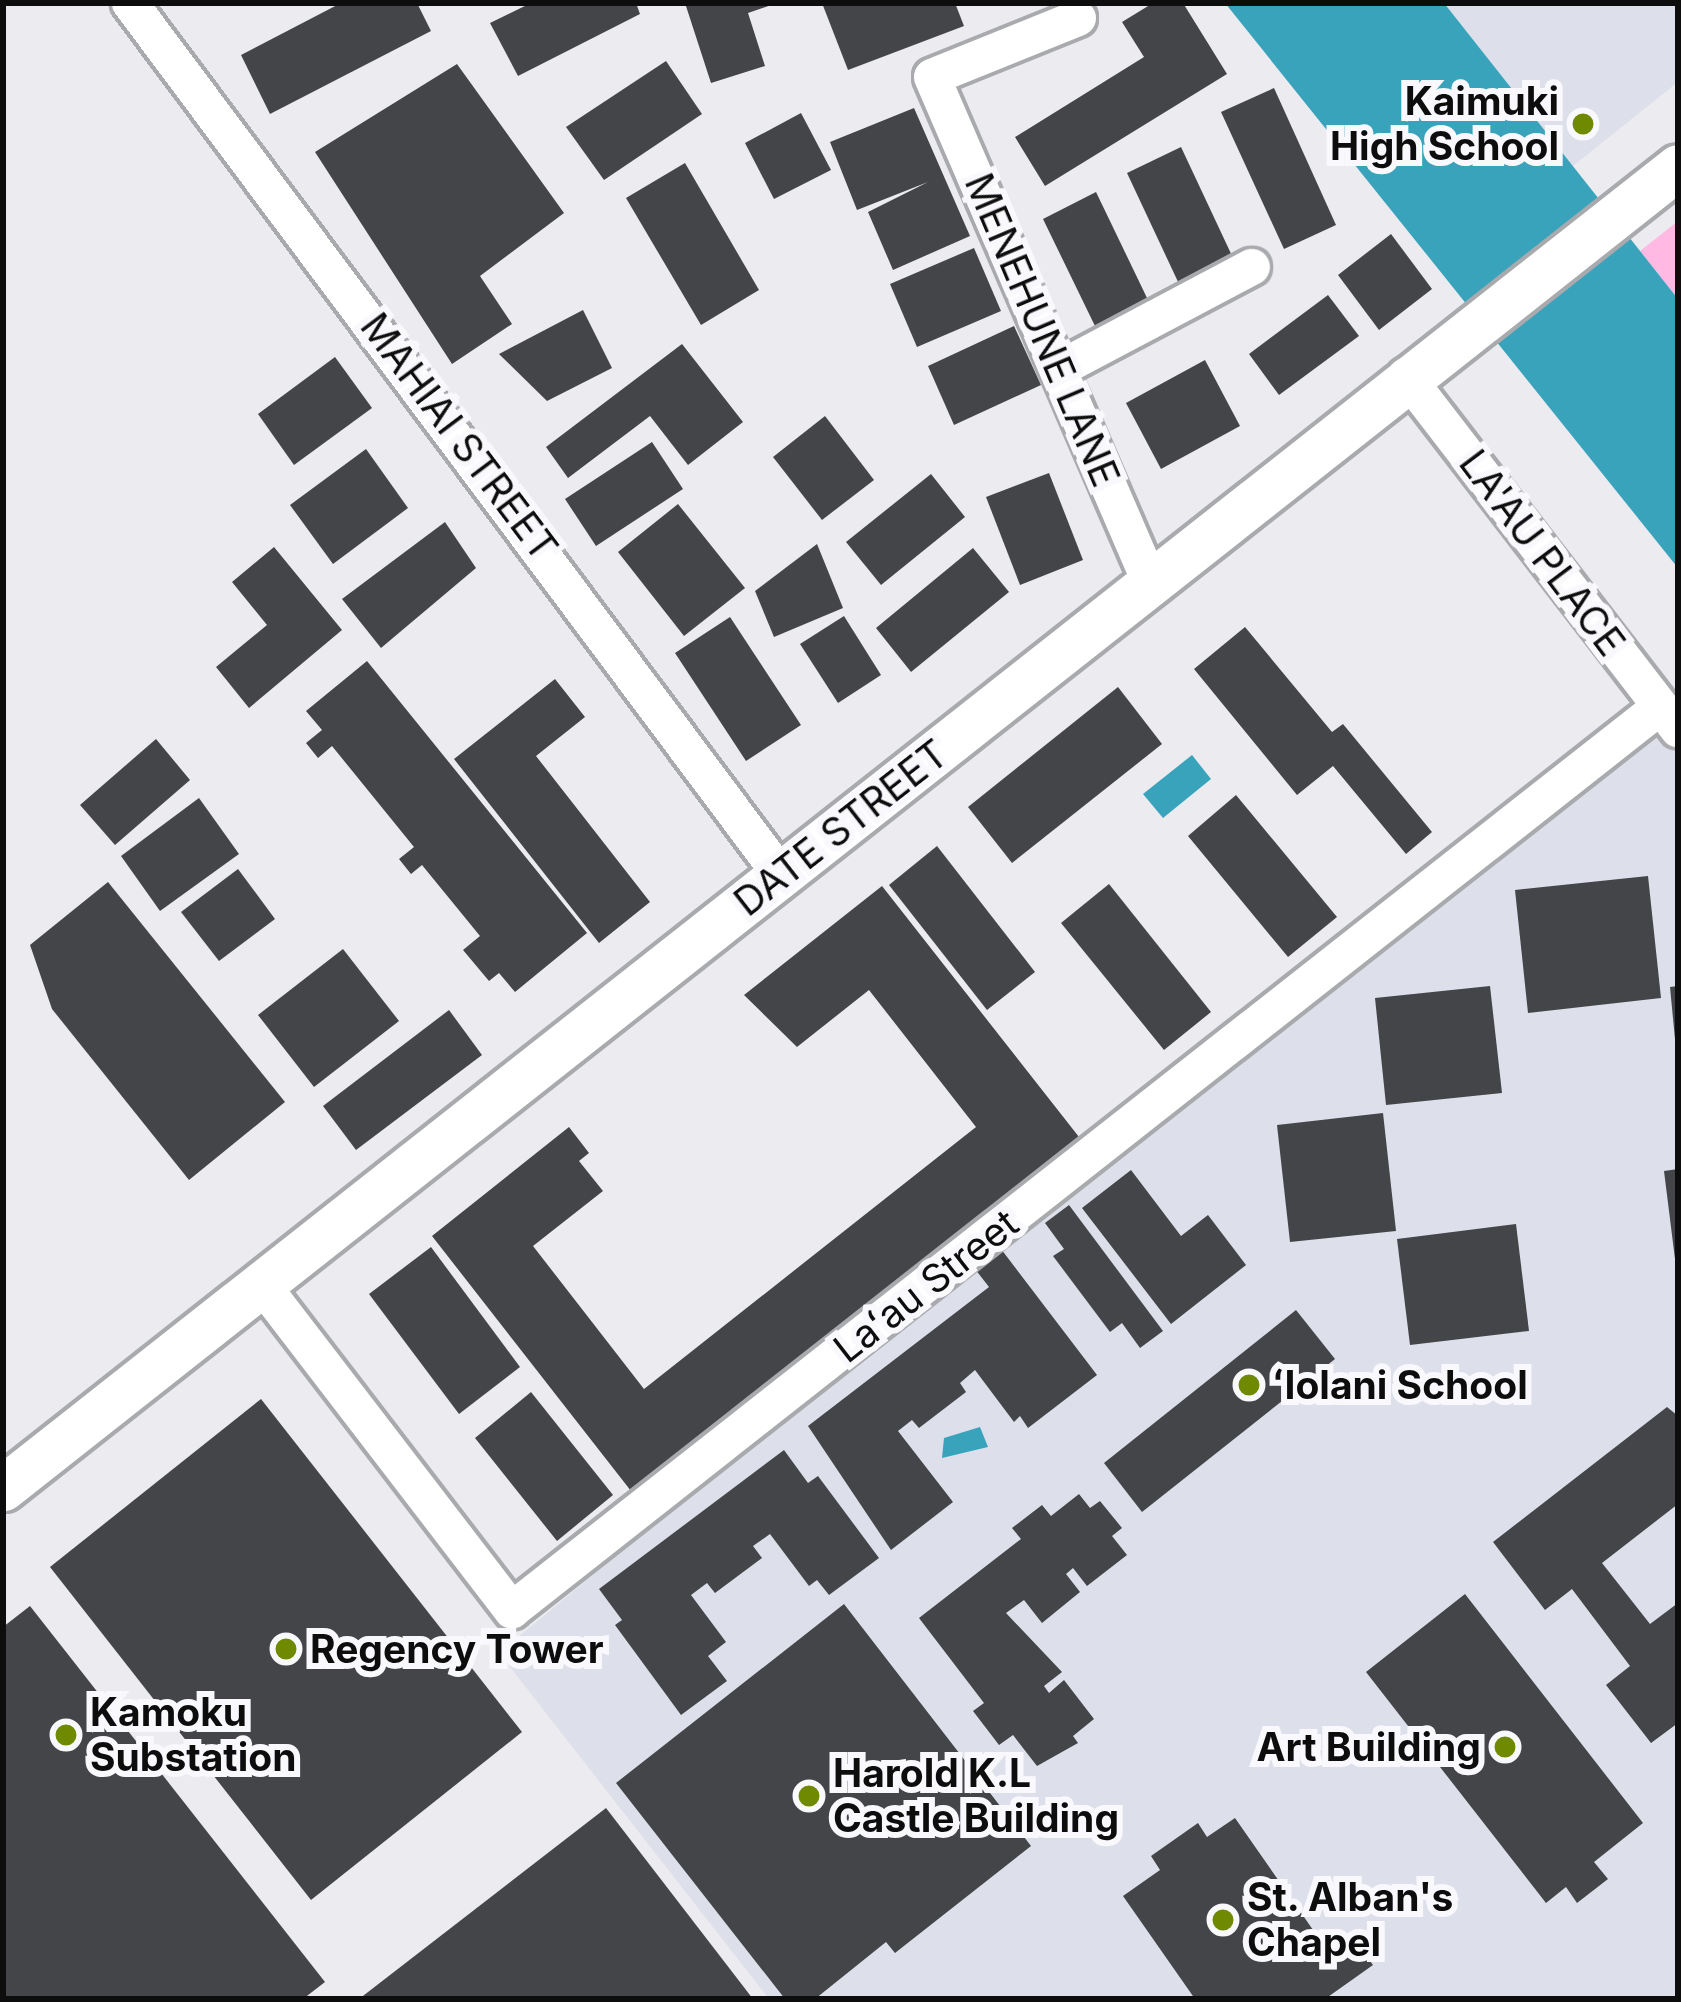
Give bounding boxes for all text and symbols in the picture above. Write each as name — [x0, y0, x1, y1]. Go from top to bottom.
place label: Kaimuki High School — [1330, 79, 1559, 170]
marker: Kaimuki High School — [1570, 111, 1596, 137]
street label: MENEHUNE LANE — [955, 167, 1129, 493]
street label: MAHIAI STREET — [351, 304, 567, 570]
street label: LA'AU PLACE — [1450, 441, 1634, 665]
street label: DATE STREET — [725, 730, 957, 926]
street label: Laʻau Street — [825, 1200, 1027, 1372]
place label: ʻIolani School — [1273, 1362, 1528, 1408]
marker: ʻIolani School — [1236, 1372, 1262, 1398]
place label: Regency Tower — [310, 1626, 604, 1672]
marker: Regency Tower — [273, 1636, 299, 1662]
place label: Kamoku Substation — [90, 1690, 296, 1781]
marker: Kamoku Substation — [53, 1722, 79, 1748]
place label: Art Building — [1256, 1724, 1481, 1770]
marker: Art Building — [1492, 1734, 1518, 1760]
place label: Harold K.L Castle Building — [833, 1751, 1119, 1842]
marker: Harold K.L Castle Building — [796, 1783, 822, 1809]
place label: St. Alban's Chapel — [1247, 1875, 1455, 1966]
marker: St. Alban's Chapel — [1210, 1907, 1236, 1933]

